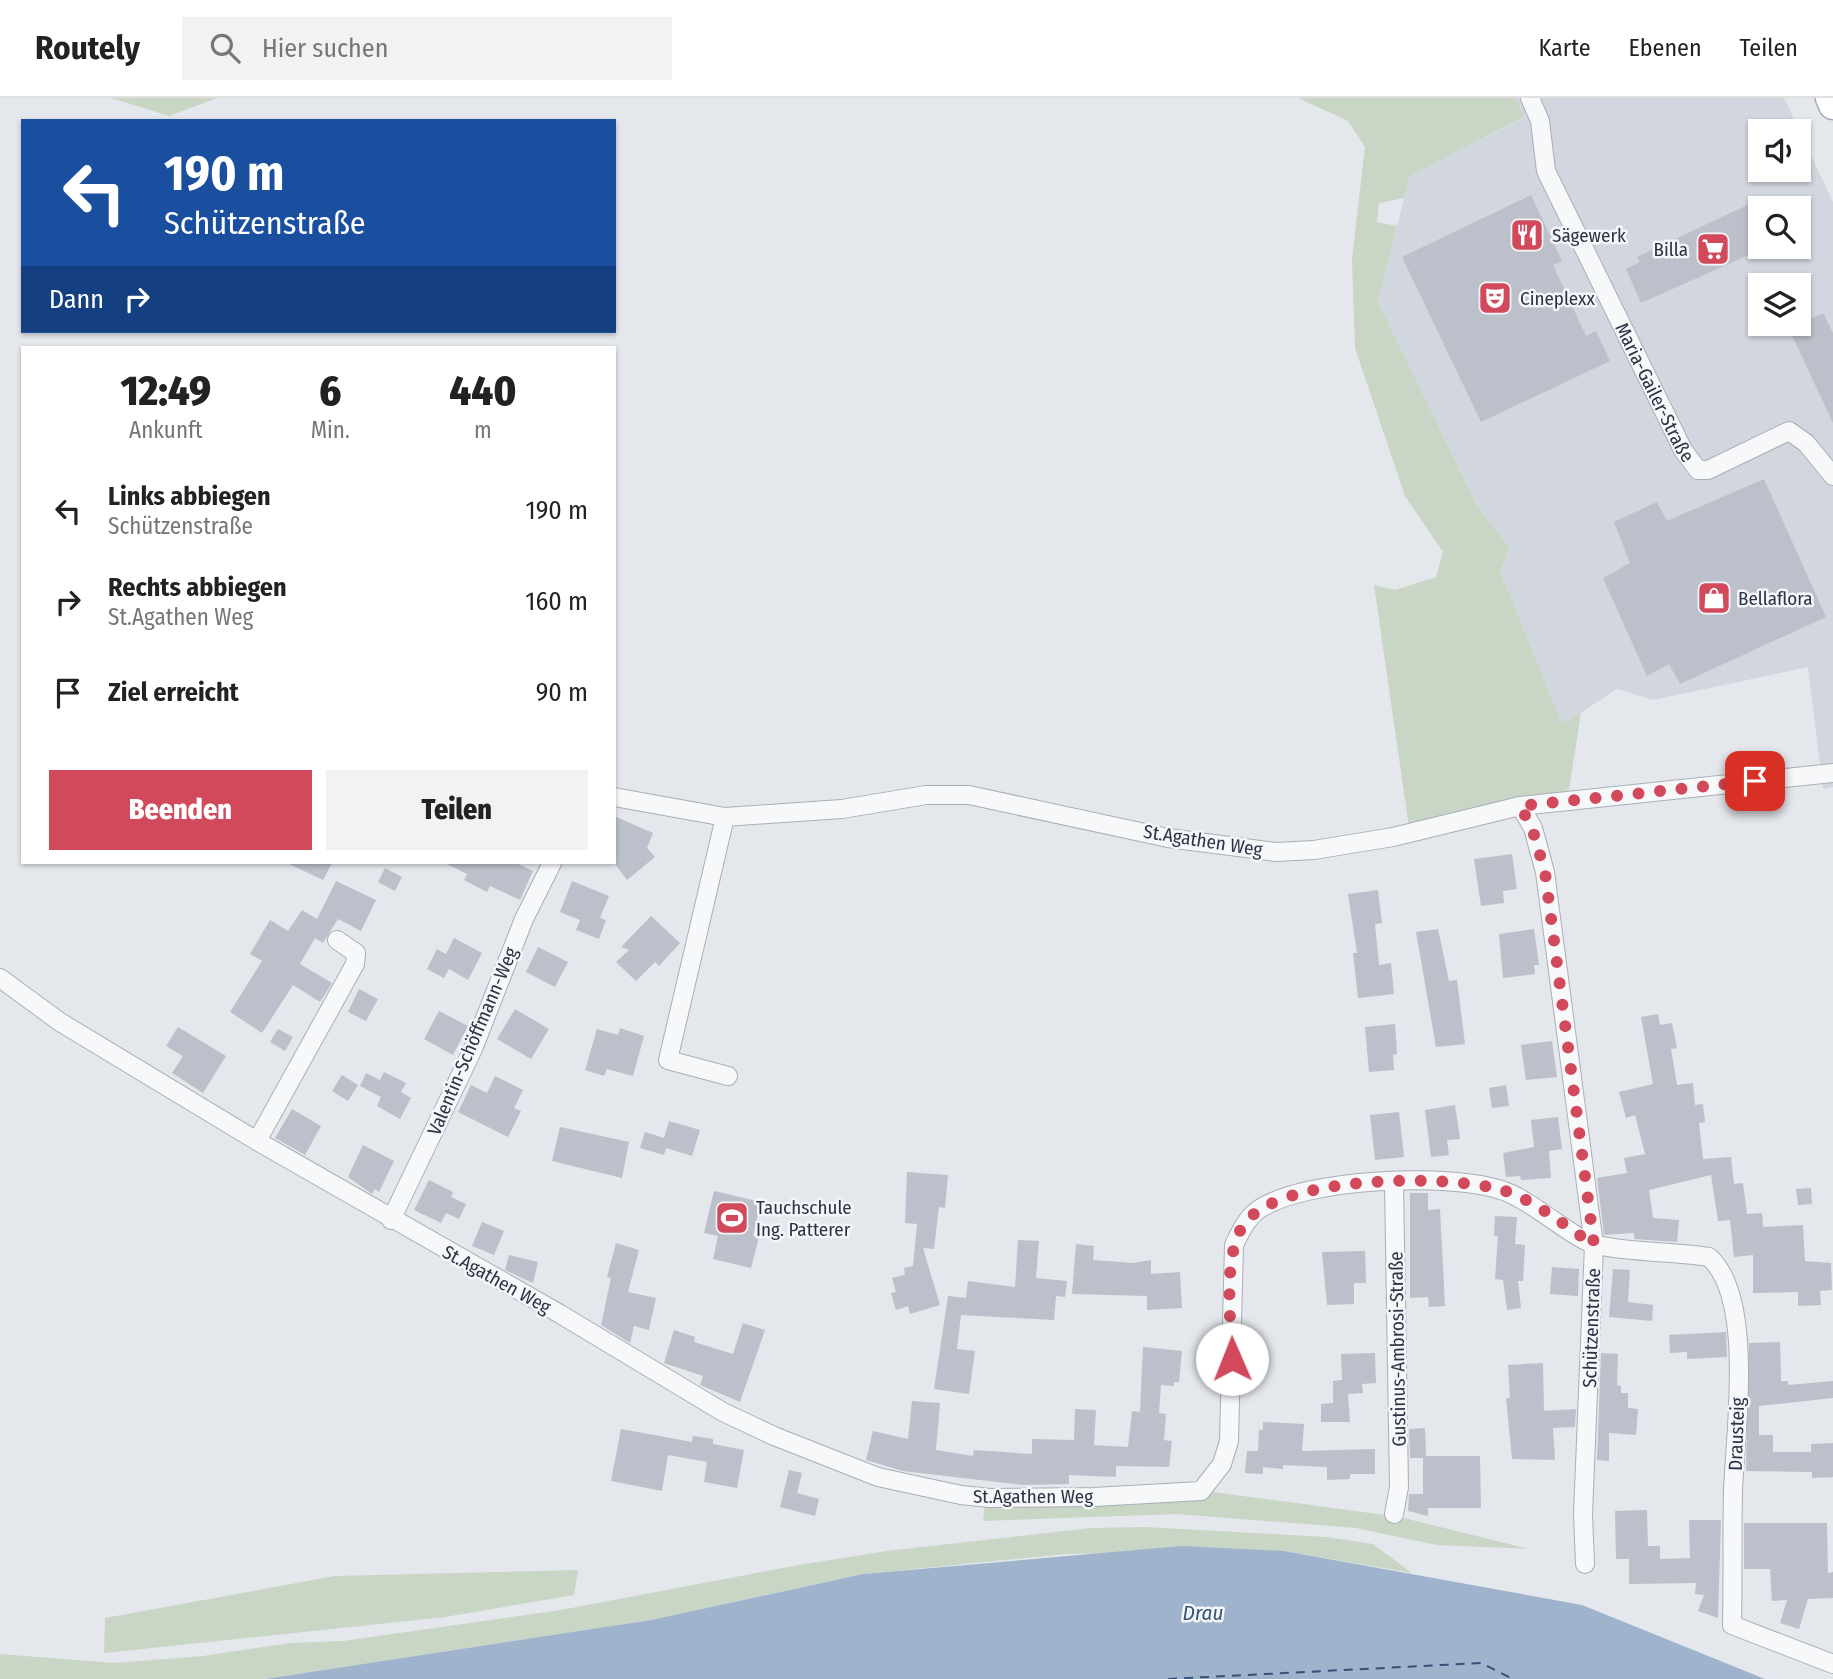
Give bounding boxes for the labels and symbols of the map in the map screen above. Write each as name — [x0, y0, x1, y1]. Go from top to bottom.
restaurant icon: Sägewerk — [1508, 216, 1546, 254]
place label: Sägewerk — [1552, 224, 1626, 247]
supermarket icon: Billa — [1694, 230, 1732, 268]
place label: Billa — [1654, 238, 1688, 261]
theatre icon: Cineplexx — [1476, 279, 1514, 317]
place label: Cineplexx — [1520, 287, 1595, 310]
street label: Maria-Gailer-Straße — [1610, 319, 1699, 467]
shop icon: Bellaflora — [1695, 579, 1733, 617]
place label: Bellaflora — [1738, 587, 1813, 610]
pin — [1725, 751, 1785, 811]
street label: St.Agathen Weg — [1142, 820, 1264, 861]
street label: Valentin-Schöffmann-Weg — [422, 944, 523, 1139]
place label: Tauchschule Ing. Patterer — [756, 1196, 852, 1241]
sports icon: Tauchschule Ing. Patterer — [713, 1199, 751, 1237]
street label: St.Agathen Weg — [439, 1240, 555, 1319]
street label: Gustinus-Ambrosi-Straße — [1384, 1251, 1411, 1447]
street label: Schützenstraße — [1578, 1268, 1605, 1388]
position arrow — [1195, 1322, 1269, 1396]
street label: Drausteig — [1724, 1397, 1749, 1471]
street label: St.Agathen Weg — [973, 1485, 1093, 1508]
water label: Drau — [1183, 1600, 1223, 1626]

